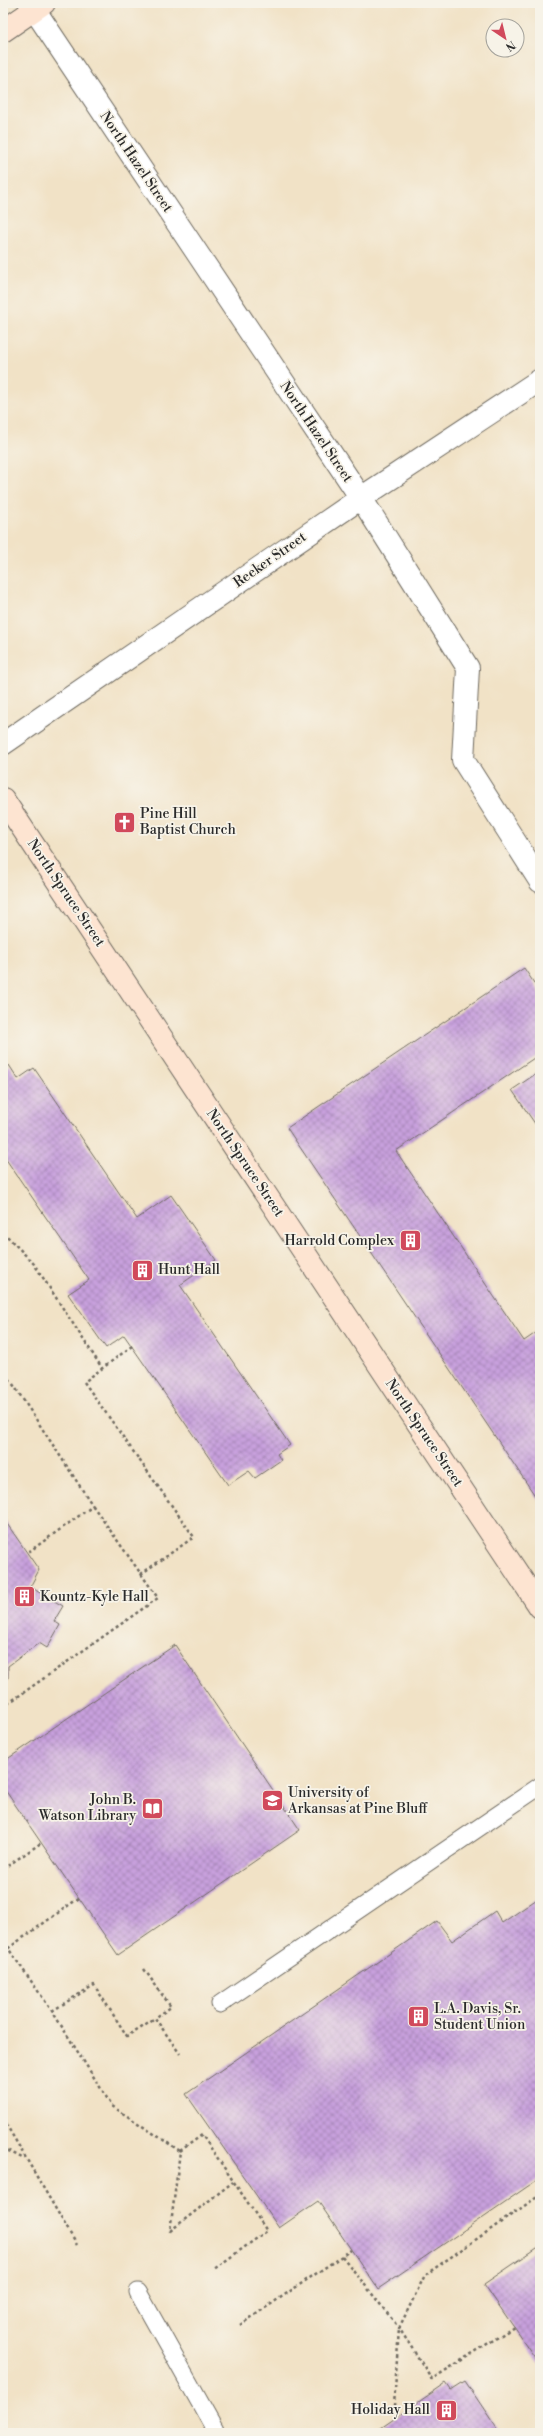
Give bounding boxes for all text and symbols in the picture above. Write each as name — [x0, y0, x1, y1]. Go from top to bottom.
north arrow — [485, 18, 525, 58]
text: N — [502, 37, 518, 54]
street label: North Hazel Street — [96, 108, 176, 216]
street label: North Hazel Street — [276, 378, 356, 486]
street label: Reeker Street — [230, 528, 310, 592]
place label: Pine Hill Baptist Church — [139, 805, 236, 839]
church icon: Pine Hill Baptist Church — [112, 809, 138, 835]
street label: North Spruce Street — [23, 836, 109, 951]
street label: North Spruce Street — [202, 1106, 288, 1221]
building icon: Harrold Complex — [397, 1228, 423, 1254]
place label: Harrold Complex — [285, 1232, 395, 1250]
building icon: Hunt Hall — [129, 1257, 155, 1283]
place label: Hunt Hall — [158, 1261, 220, 1279]
street label: North Spruce Street — [381, 1376, 467, 1491]
building icon: Kountz-Kyle Hall — [12, 1584, 38, 1610]
place label: Kountz-Kyle Hall — [40, 1588, 149, 1606]
place label: University of Arkansas at Pine Bluff — [287, 1784, 428, 1818]
school or university icon: University of Arkansas at Pine Bluff — [259, 1788, 285, 1814]
place label: John B. Watson Library — [38, 1791, 136, 1825]
library icon: John B. Watson Library — [139, 1795, 165, 1821]
place label: L.A. Davis, Sr. Student Union — [434, 2000, 526, 2034]
building icon: L.A. Davis, Sr. Student Union — [405, 2004, 431, 2030]
building icon: Holiday Hall — [433, 2397, 459, 2423]
place label: Holiday Hall — [351, 2401, 430, 2419]

